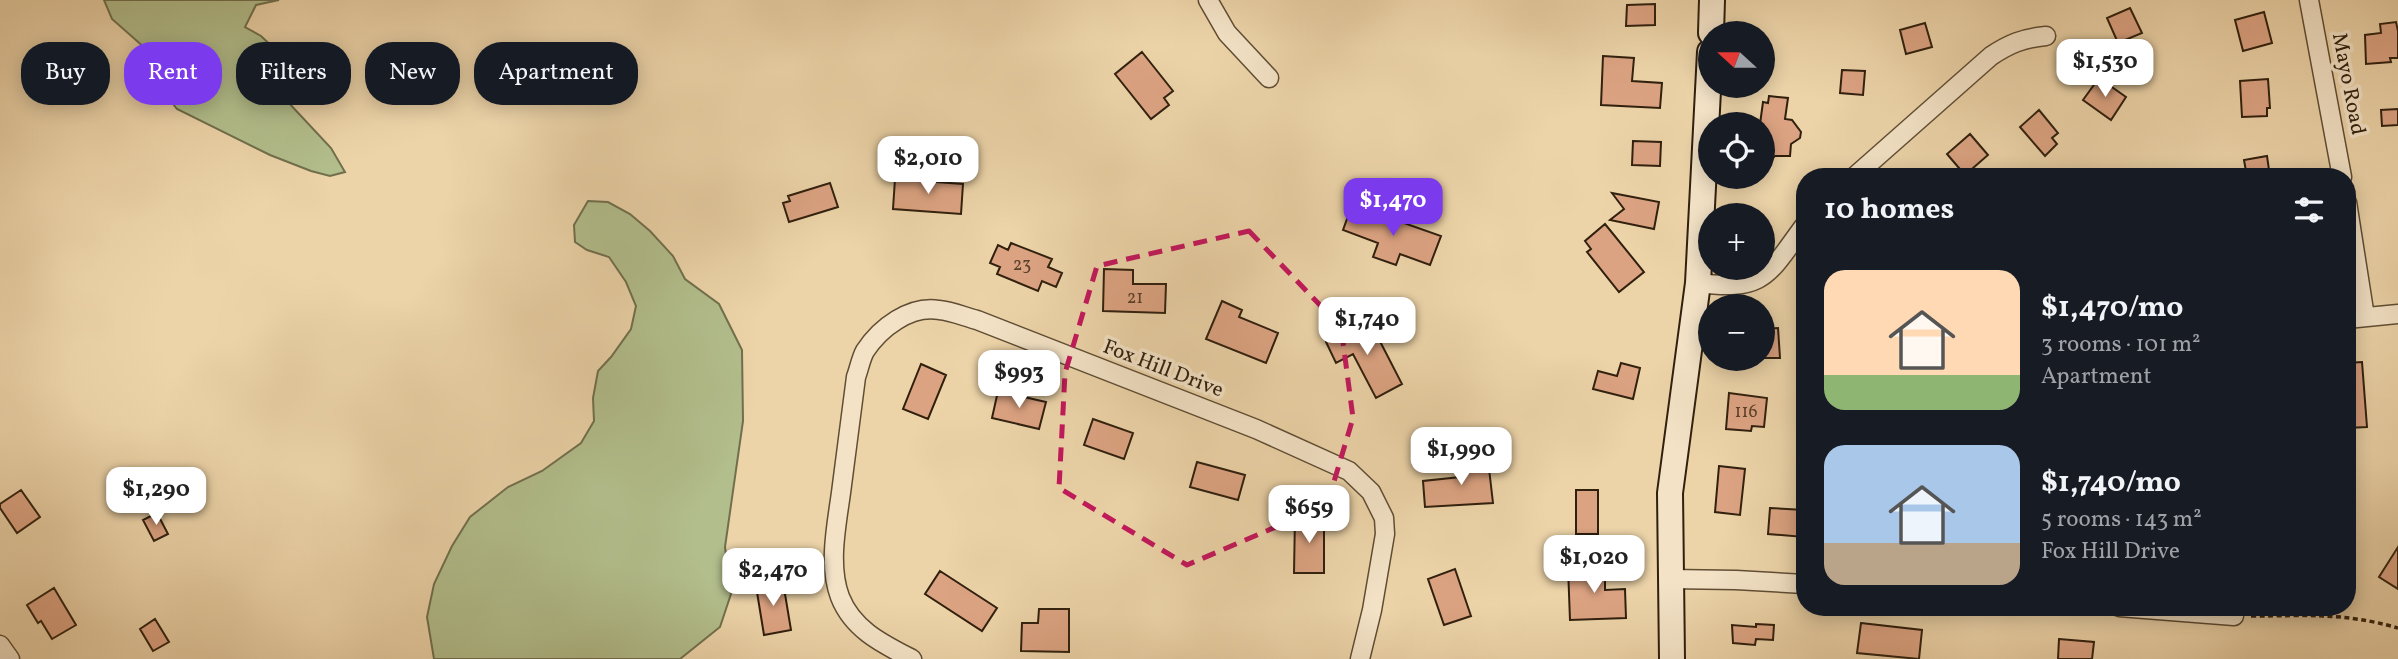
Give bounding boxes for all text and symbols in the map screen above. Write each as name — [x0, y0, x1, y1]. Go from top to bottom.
north arrow — [1698, 21, 1774, 98]
map controls — [1698, 21, 1775, 371]
street label: Mayo Road — [2324, 31, 2372, 137]
pin: $1,530 — [2048, 40, 2162, 99]
chip: Buy — [21, 42, 110, 105]
chip: Rent — [124, 42, 222, 105]
chip: Filters — [236, 42, 351, 105]
chip: New — [365, 42, 460, 105]
chip: Apartment — [474, 42, 638, 105]
text: $1,530 — [2072, 46, 2138, 78]
button: locate — [1698, 112, 1775, 189]
pin: $2,010 — [871, 136, 985, 196]
text: $2,010 — [893, 143, 963, 175]
pin: $1,470 — [1336, 178, 1450, 238]
text: $1,470 — [1360, 185, 1426, 217]
text: 10 homes — [1824, 189, 1954, 231]
icon: filters — [2290, 191, 2328, 229]
button: + — [1698, 203, 1775, 280]
house number: 23 — [1013, 253, 1031, 278]
house number: 21 — [1127, 286, 1143, 311]
text: $1,470/mo — [2041, 287, 2184, 329]
button: − — [1698, 294, 1775, 371]
pin: $1,740 — [1310, 298, 1424, 357]
icon: home — [1880, 298, 1964, 382]
text: $1,740 — [1335, 304, 1399, 336]
text: 3 rooms · 101 m² — [2041, 329, 2201, 361]
street label: Fox Hill Drive — [1099, 333, 1227, 405]
pin: $993 — [978, 350, 1060, 410]
text: $993 — [994, 357, 1044, 389]
text: Apartment — [2041, 361, 2152, 393]
house number: 116 — [1734, 400, 1758, 425]
pin: $1,990 — [1404, 428, 1518, 487]
text: $1,990 — [1427, 434, 1495, 466]
text: $1,740/mo — [2041, 462, 2181, 504]
pin: $1,290 — [99, 468, 213, 527]
icon: home — [1880, 473, 1964, 557]
text: $1,290 — [122, 474, 190, 506]
pin: $659 — [1268, 486, 1350, 545]
text: $659 — [1284, 492, 1334, 524]
text: 5 rooms · 143 m² — [2041, 504, 2202, 536]
pin: $1,020 — [1537, 536, 1651, 595]
text: Fox Hill Drive — [2041, 536, 2180, 568]
text: $1,020 — [1560, 542, 1628, 574]
pin: $2,470 — [716, 548, 830, 608]
text: $2,470 — [738, 555, 808, 587]

